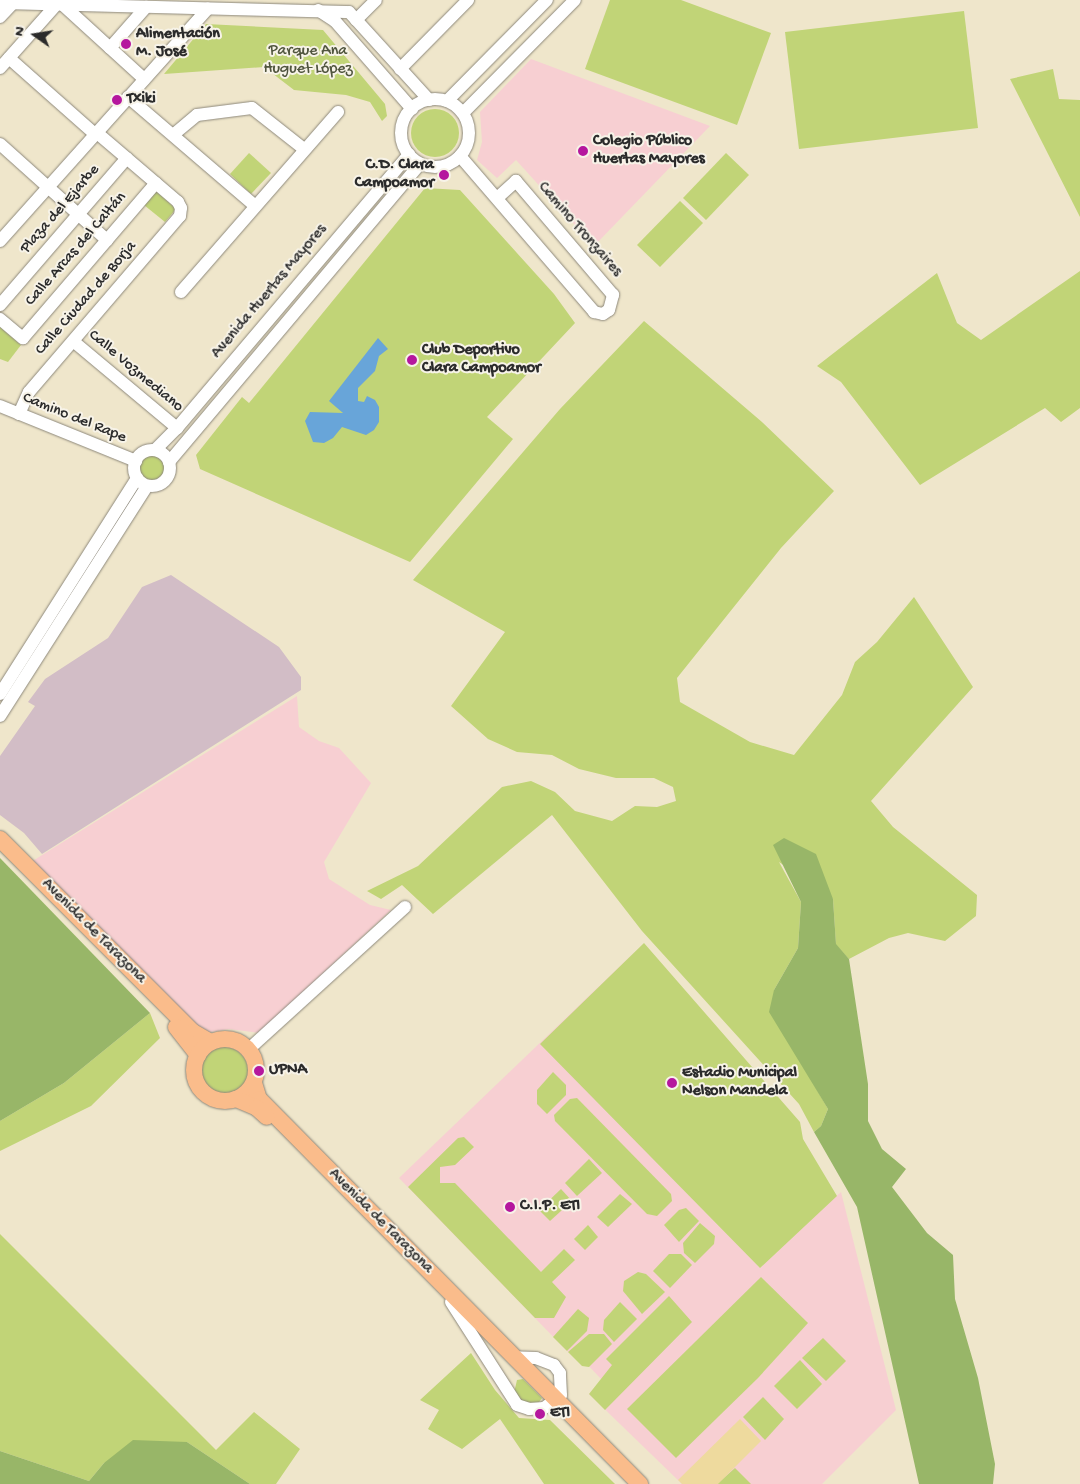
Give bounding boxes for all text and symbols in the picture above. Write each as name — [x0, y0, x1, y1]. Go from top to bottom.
north arrow — [10, 10, 60, 60]
text: N — [11, 25, 29, 38]
place label: Alimentación M. José — [136, 25, 220, 63]
marker: Alimentación M. José — [120, 38, 132, 50]
park label: Parque Ana Huguet López — [263, 42, 353, 80]
place label: Txiki — [127, 90, 156, 110]
marker: Txiki — [111, 94, 123, 106]
place label: Colegio Público Huertas Mayores — [593, 132, 705, 170]
marker: Colegio Público Huertas Mayores — [577, 145, 589, 157]
place label: C.D. Clara Campoamor — [355, 156, 434, 194]
street label: Plaza del Ejarbe — [17, 162, 105, 258]
marker: C.D. Clara Campoamor — [438, 169, 450, 181]
street label: Camino Tronzaires — [533, 179, 625, 281]
street label: Calle Arcas del Caltán — [22, 189, 132, 311]
street label: Avenida Huertas Mayores — [208, 221, 332, 363]
street label: Calle Ciudad de Borja — [32, 238, 142, 360]
street label: Calle Vozmediano — [84, 327, 186, 417]
place label: Club Deportivo Clara Campoamor — [422, 341, 541, 379]
marker: Club Deportivo Clara Campoamor — [406, 354, 418, 366]
street label: Camino del Rape — [19, 389, 129, 449]
street label: Avenida de Tarazona — [36, 875, 150, 989]
place label: UPNA — [269, 1061, 307, 1081]
place label: Estadio Municipal Nelson Mandela — [682, 1064, 797, 1102]
marker: UPNA — [253, 1065, 265, 1077]
marker: Estadio Municipal Nelson Mandela — [666, 1077, 678, 1089]
street label: Avenida de Tarazona — [323, 1165, 437, 1279]
place label: C.I.P. ETI — [520, 1197, 580, 1217]
marker: C.I.P. ETI — [504, 1201, 516, 1213]
place label: ETI — [550, 1404, 570, 1424]
marker: ETI — [534, 1408, 546, 1420]

